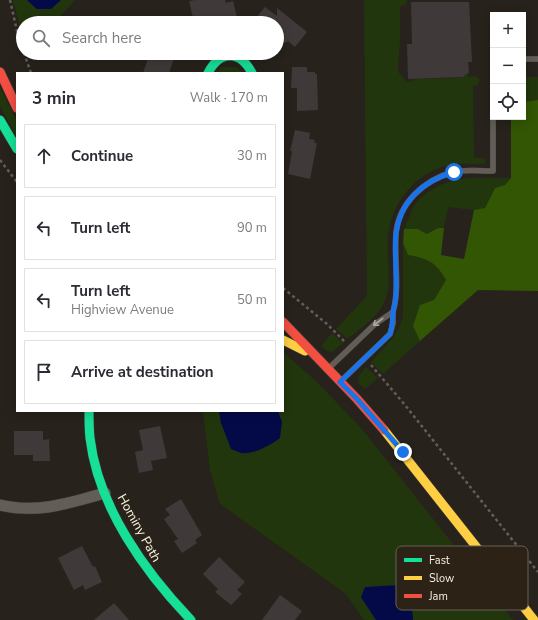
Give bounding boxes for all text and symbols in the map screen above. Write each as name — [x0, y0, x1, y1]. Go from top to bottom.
map controls — [490, 12, 526, 120]
button: + — [490, 12, 526, 48]
search box — [16, 16, 284, 60]
icon: search — [30, 27, 52, 49]
text: Search here — [62, 28, 142, 48]
button: − — [490, 48, 526, 84]
button: locate — [490, 84, 526, 120]
text: 3 min — [32, 87, 76, 110]
text: Walk · 170 m — [190, 89, 268, 107]
icon: ahead — [33, 145, 55, 167]
text: Continue — [71, 146, 133, 166]
text: 30 m — [237, 147, 267, 165]
route start — [445, 163, 463, 181]
icon: left — [33, 217, 55, 239]
text: Turn left — [71, 218, 130, 238]
text: 90 m — [237, 219, 267, 237]
text: Turn left — [71, 281, 130, 301]
icon: left — [33, 289, 55, 311]
text: 50 m — [237, 291, 267, 309]
text: Highview Avenue — [71, 301, 174, 319]
one-way arrow — [373, 318, 384, 327]
icon: arrive — [33, 361, 55, 383]
text: Arrive at destination — [71, 362, 214, 382]
route end — [394, 443, 412, 461]
street label: Hominy Path — [113, 491, 165, 565]
legend — [396, 546, 528, 610]
text: Fast — [429, 553, 450, 568]
text: Slow — [429, 571, 454, 586]
text: Jam — [428, 589, 448, 604]

